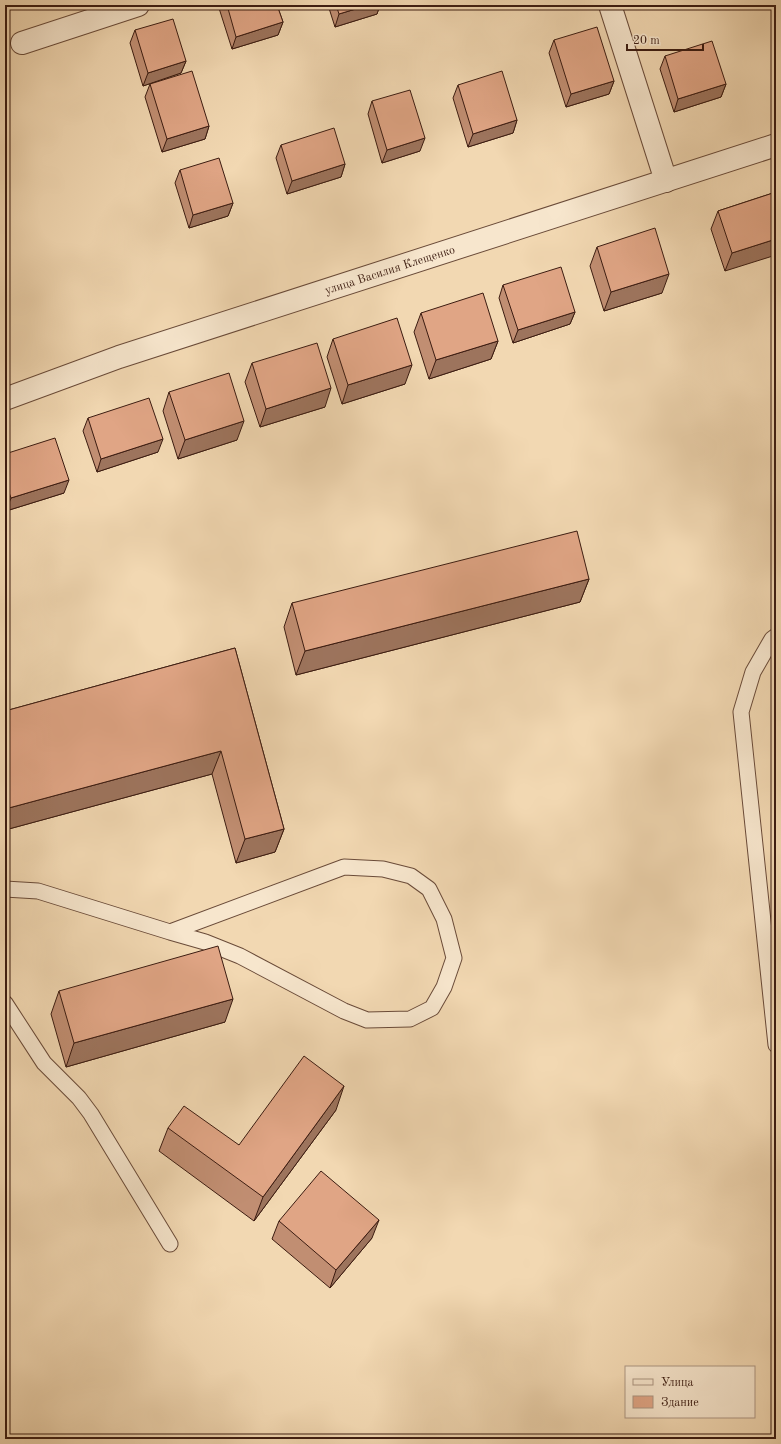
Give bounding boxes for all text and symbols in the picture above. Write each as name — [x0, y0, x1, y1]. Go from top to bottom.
scale bar — [627, 26, 703, 52]
text: 20 m — [633, 35, 660, 47]
street label: улица Василия Клещенко — [324, 244, 457, 297]
legend — [625, 1366, 755, 1418]
text: Улица — [661, 1377, 694, 1389]
text: Здание — [661, 1397, 699, 1409]

